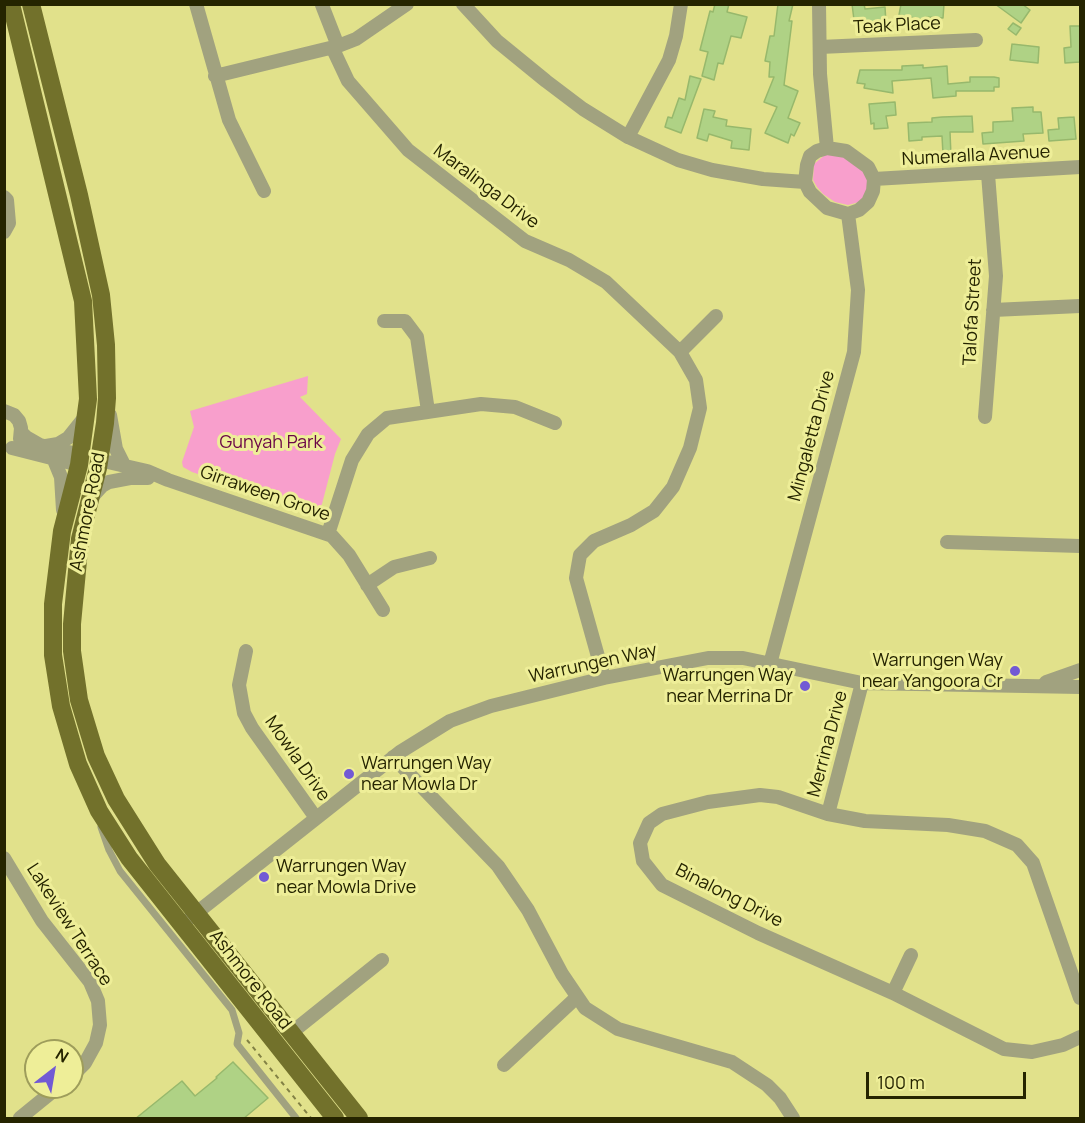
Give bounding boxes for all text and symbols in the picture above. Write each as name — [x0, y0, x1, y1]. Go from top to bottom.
street label: Teak Place — [853, 13, 941, 39]
street label: Maralinga Drive — [429, 140, 543, 234]
street label: Numeralla Avenue — [901, 141, 1051, 171]
street label: Talofa Street — [959, 258, 987, 366]
street label: Mingaletta Drive — [784, 368, 840, 504]
park label: Gunyah Park — [219, 432, 323, 454]
street label: Ashmore Road — [66, 451, 110, 573]
street label: Girraween Grove — [197, 462, 333, 526]
street label: Warrungen Way — [527, 640, 659, 688]
place label: Warrungen Way near Yangoora Cr — [862, 650, 1003, 692]
marker: Warrungen Way near Yangoora Cr — [1008, 664, 1022, 678]
place label: Warrungen Way near Merrina Dr — [662, 665, 793, 708]
marker: Warrungen Way near Merrina Dr — [798, 679, 812, 693]
street label: Merrina Drive — [803, 688, 853, 800]
street label: Mowla Drive — [260, 712, 334, 806]
place label: Warrungen Way near Mowla Dr — [361, 753, 492, 795]
marker: Warrungen Way near Mowla Dr — [342, 767, 356, 781]
place label: Warrungen Way near Mowla Drive — [276, 856, 416, 898]
street label: Lakeview Terrace — [21, 860, 117, 990]
street label: Binalong Drive — [672, 860, 786, 932]
marker: Warrungen Way near Mowla Drive — [257, 870, 271, 884]
street label: Ashmore Road — [204, 926, 296, 1034]
north arrow — [24, 1039, 84, 1099]
text: N — [52, 1043, 73, 1068]
scale bar — [869, 1060, 1030, 1098]
text: 100 m — [877, 1070, 925, 1094]

